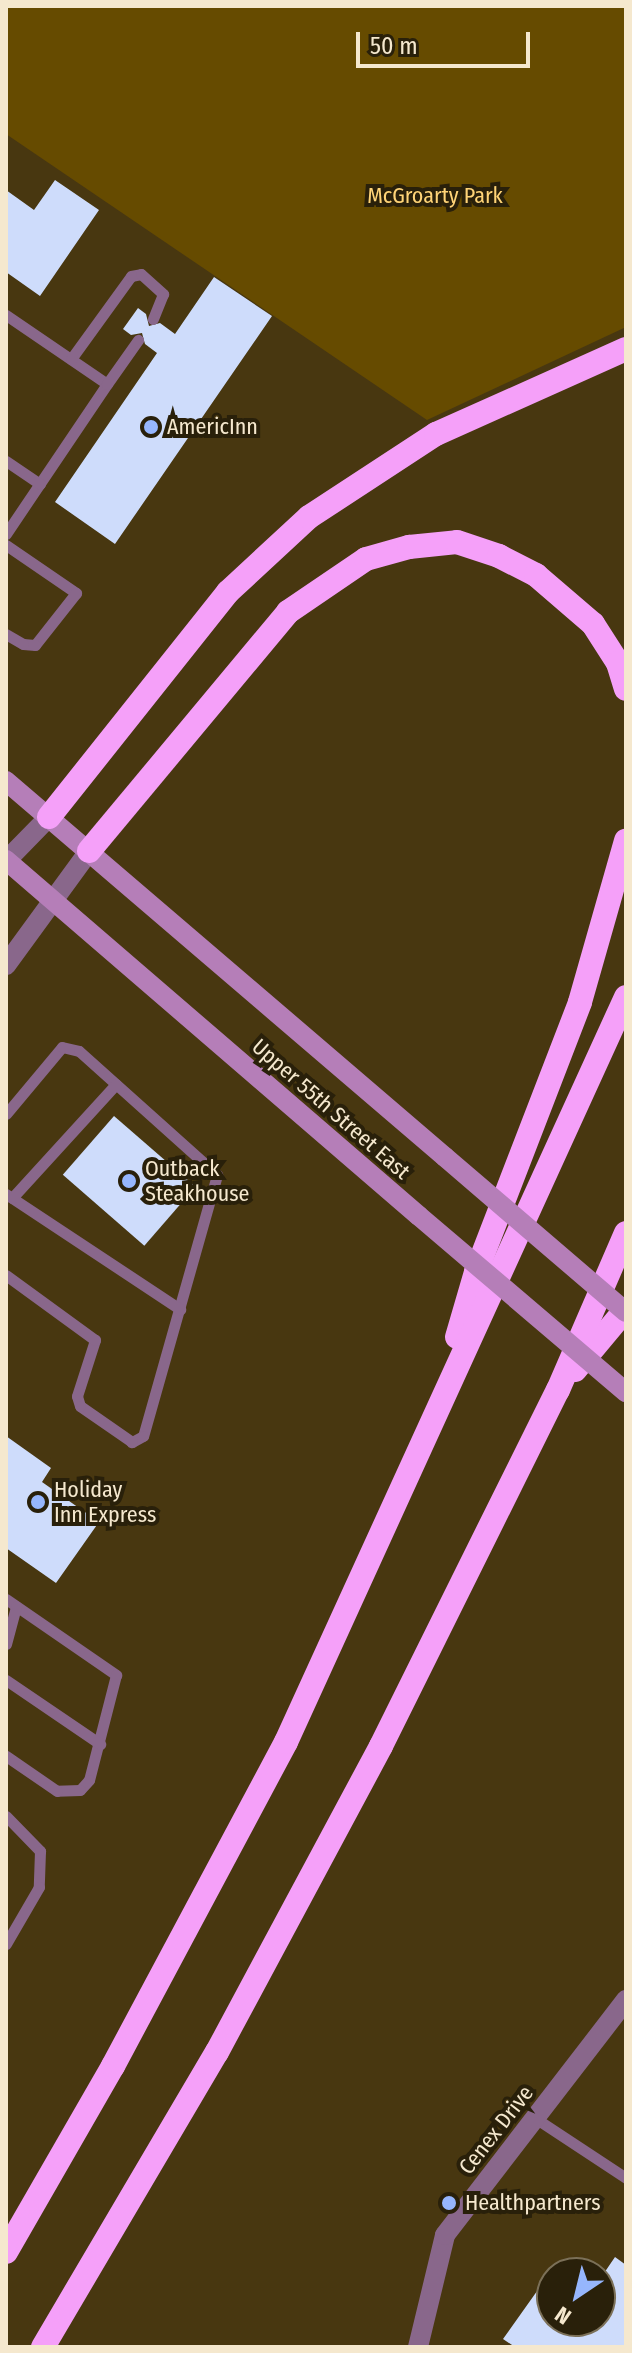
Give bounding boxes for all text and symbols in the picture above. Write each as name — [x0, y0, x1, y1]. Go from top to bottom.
scale bar — [360, 16, 534, 66]
text: 50 m — [370, 32, 418, 60]
park label: McGroarty Park — [367, 183, 503, 209]
place label: AmericInn — [167, 414, 258, 440]
marker: AmericInn — [142, 418, 160, 436]
street label: Upper 55th Street East — [247, 1033, 415, 1185]
place label: Outback Steakhouse — [145, 1155, 249, 1206]
marker: Outback Steakhouse — [120, 1172, 138, 1190]
place label: Holiday Inn Express — [54, 1476, 156, 1528]
marker: Holiday Inn Express — [29, 1493, 47, 1511]
street label: Cenex Drive — [453, 2080, 539, 2180]
place label: Healthpartners — [465, 2190, 601, 2216]
marker: Healthpartners — [440, 2194, 458, 2212]
north arrow — [536, 2257, 616, 2337]
text: N — [550, 2301, 576, 2330]

